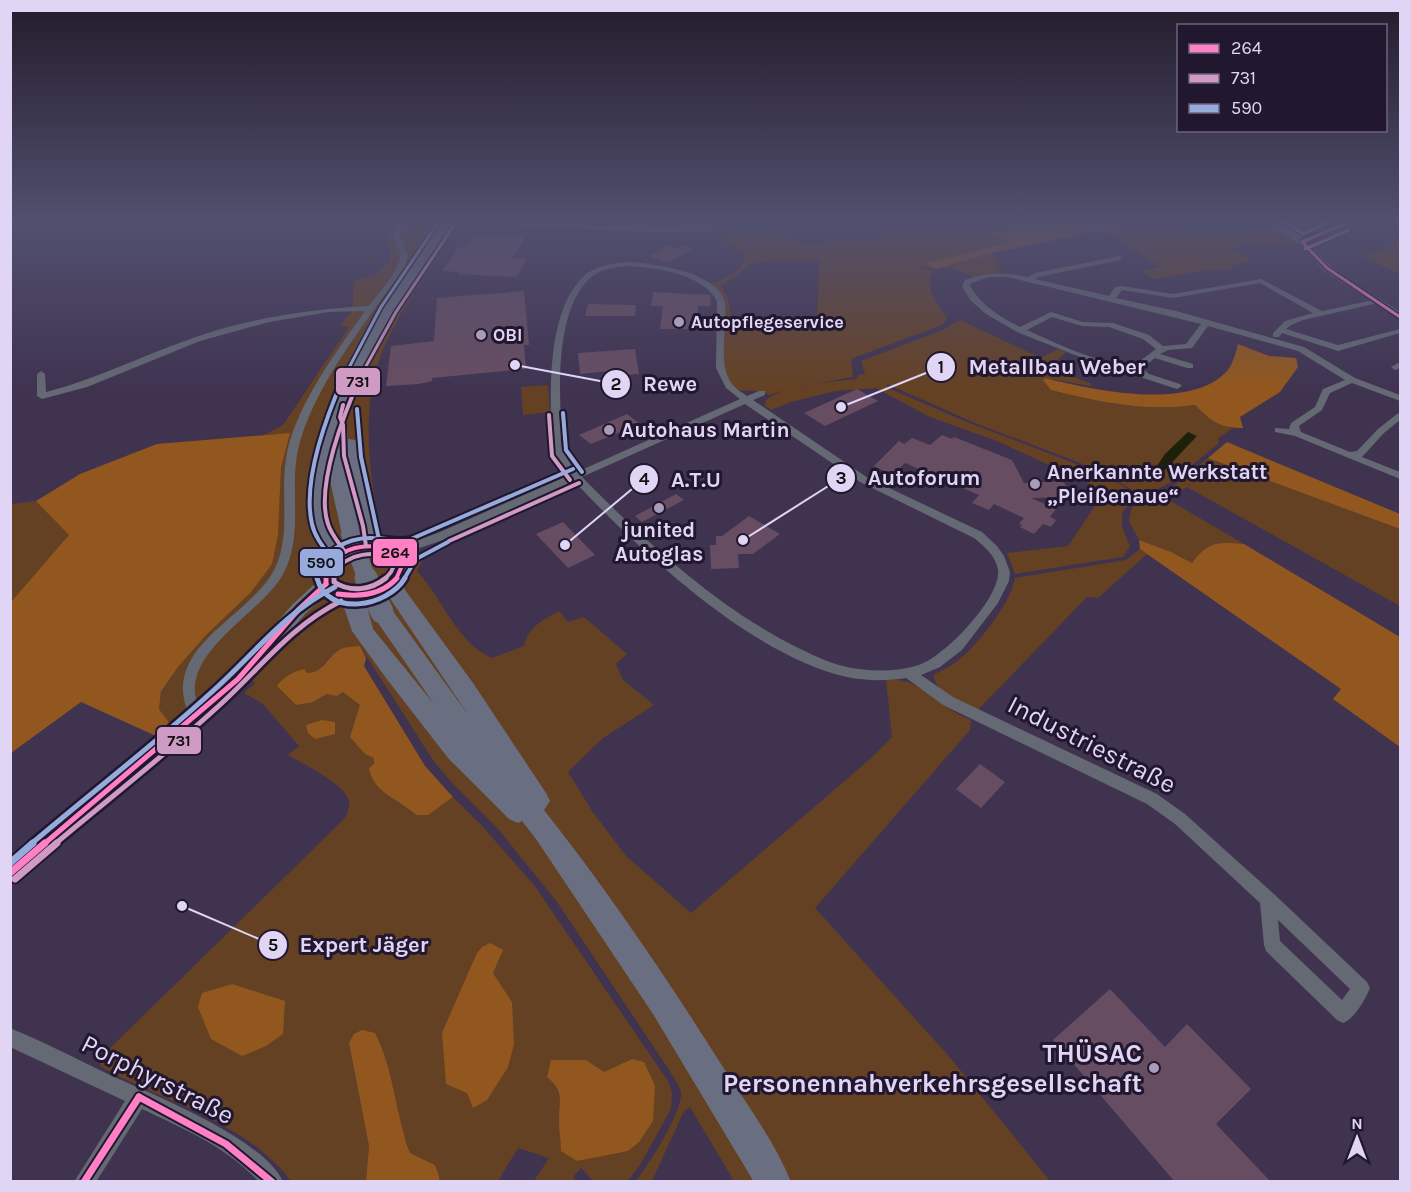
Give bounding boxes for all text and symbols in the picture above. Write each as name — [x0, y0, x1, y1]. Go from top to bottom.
legend — [1177, 24, 1387, 132]
text: 264 — [1231, 37, 1262, 59]
text: 731 — [1231, 67, 1256, 89]
text: 590 — [1231, 97, 1262, 119]
place label: Autopflegeservice — [691, 311, 844, 333]
marker: Autopflegeservice — [672, 315, 686, 329]
place label: OBI — [493, 324, 522, 346]
marker: OBI — [474, 328, 488, 342]
callout: Metallbau Weber — [926, 347, 1157, 387]
text: Metallbau Weber — [969, 354, 1146, 380]
text: 1 — [938, 356, 944, 378]
callout: Rewe — [601, 364, 709, 404]
line badge: 731 — [335, 367, 381, 396]
text: Rewe — [643, 371, 697, 397]
text: 731 — [346, 372, 370, 391]
text: 2 — [611, 373, 621, 395]
place label: Autohaus Martin — [621, 418, 790, 442]
marker: Autohaus Martin — [602, 423, 616, 437]
callout: Autoforum — [826, 458, 993, 498]
callout: A.T.U — [629, 459, 733, 499]
place label: Anerkannte Werkstatt „Pleißenaue“ — [1047, 460, 1267, 508]
text: Autoforum — [868, 465, 980, 491]
text: A.T.U — [671, 467, 721, 493]
text: 3 — [835, 467, 847, 489]
text: 4 — [639, 468, 650, 490]
marker: Anerkannte Werkstatt „Pleißenaue“ — [1028, 477, 1042, 491]
marker: junited Autoglas — [652, 501, 666, 515]
place label: junited Autoglas — [615, 518, 703, 566]
line badge: 264 — [372, 538, 418, 567]
text: 264 — [381, 543, 410, 562]
line badge: 590 — [299, 548, 344, 577]
text: 590 — [306, 553, 336, 572]
street label: Industriestraße — [1003, 689, 1181, 800]
line badge: 731 — [156, 726, 202, 755]
text: 731 — [167, 731, 191, 750]
callout: Expert Jäger — [258, 925, 441, 965]
text: Expert Jäger — [300, 932, 429, 958]
text: 5 — [268, 934, 278, 956]
street label: Porphyrstraße — [76, 1028, 239, 1131]
place label: THÜSAC Personennahverkehrsgesellschaft — [723, 1038, 1142, 1099]
marker: THÜSAC Personennahverkehrsgesellschaft — [1147, 1061, 1161, 1075]
north arrow — [1327, 1108, 1387, 1168]
text: N — [1351, 1114, 1363, 1133]

